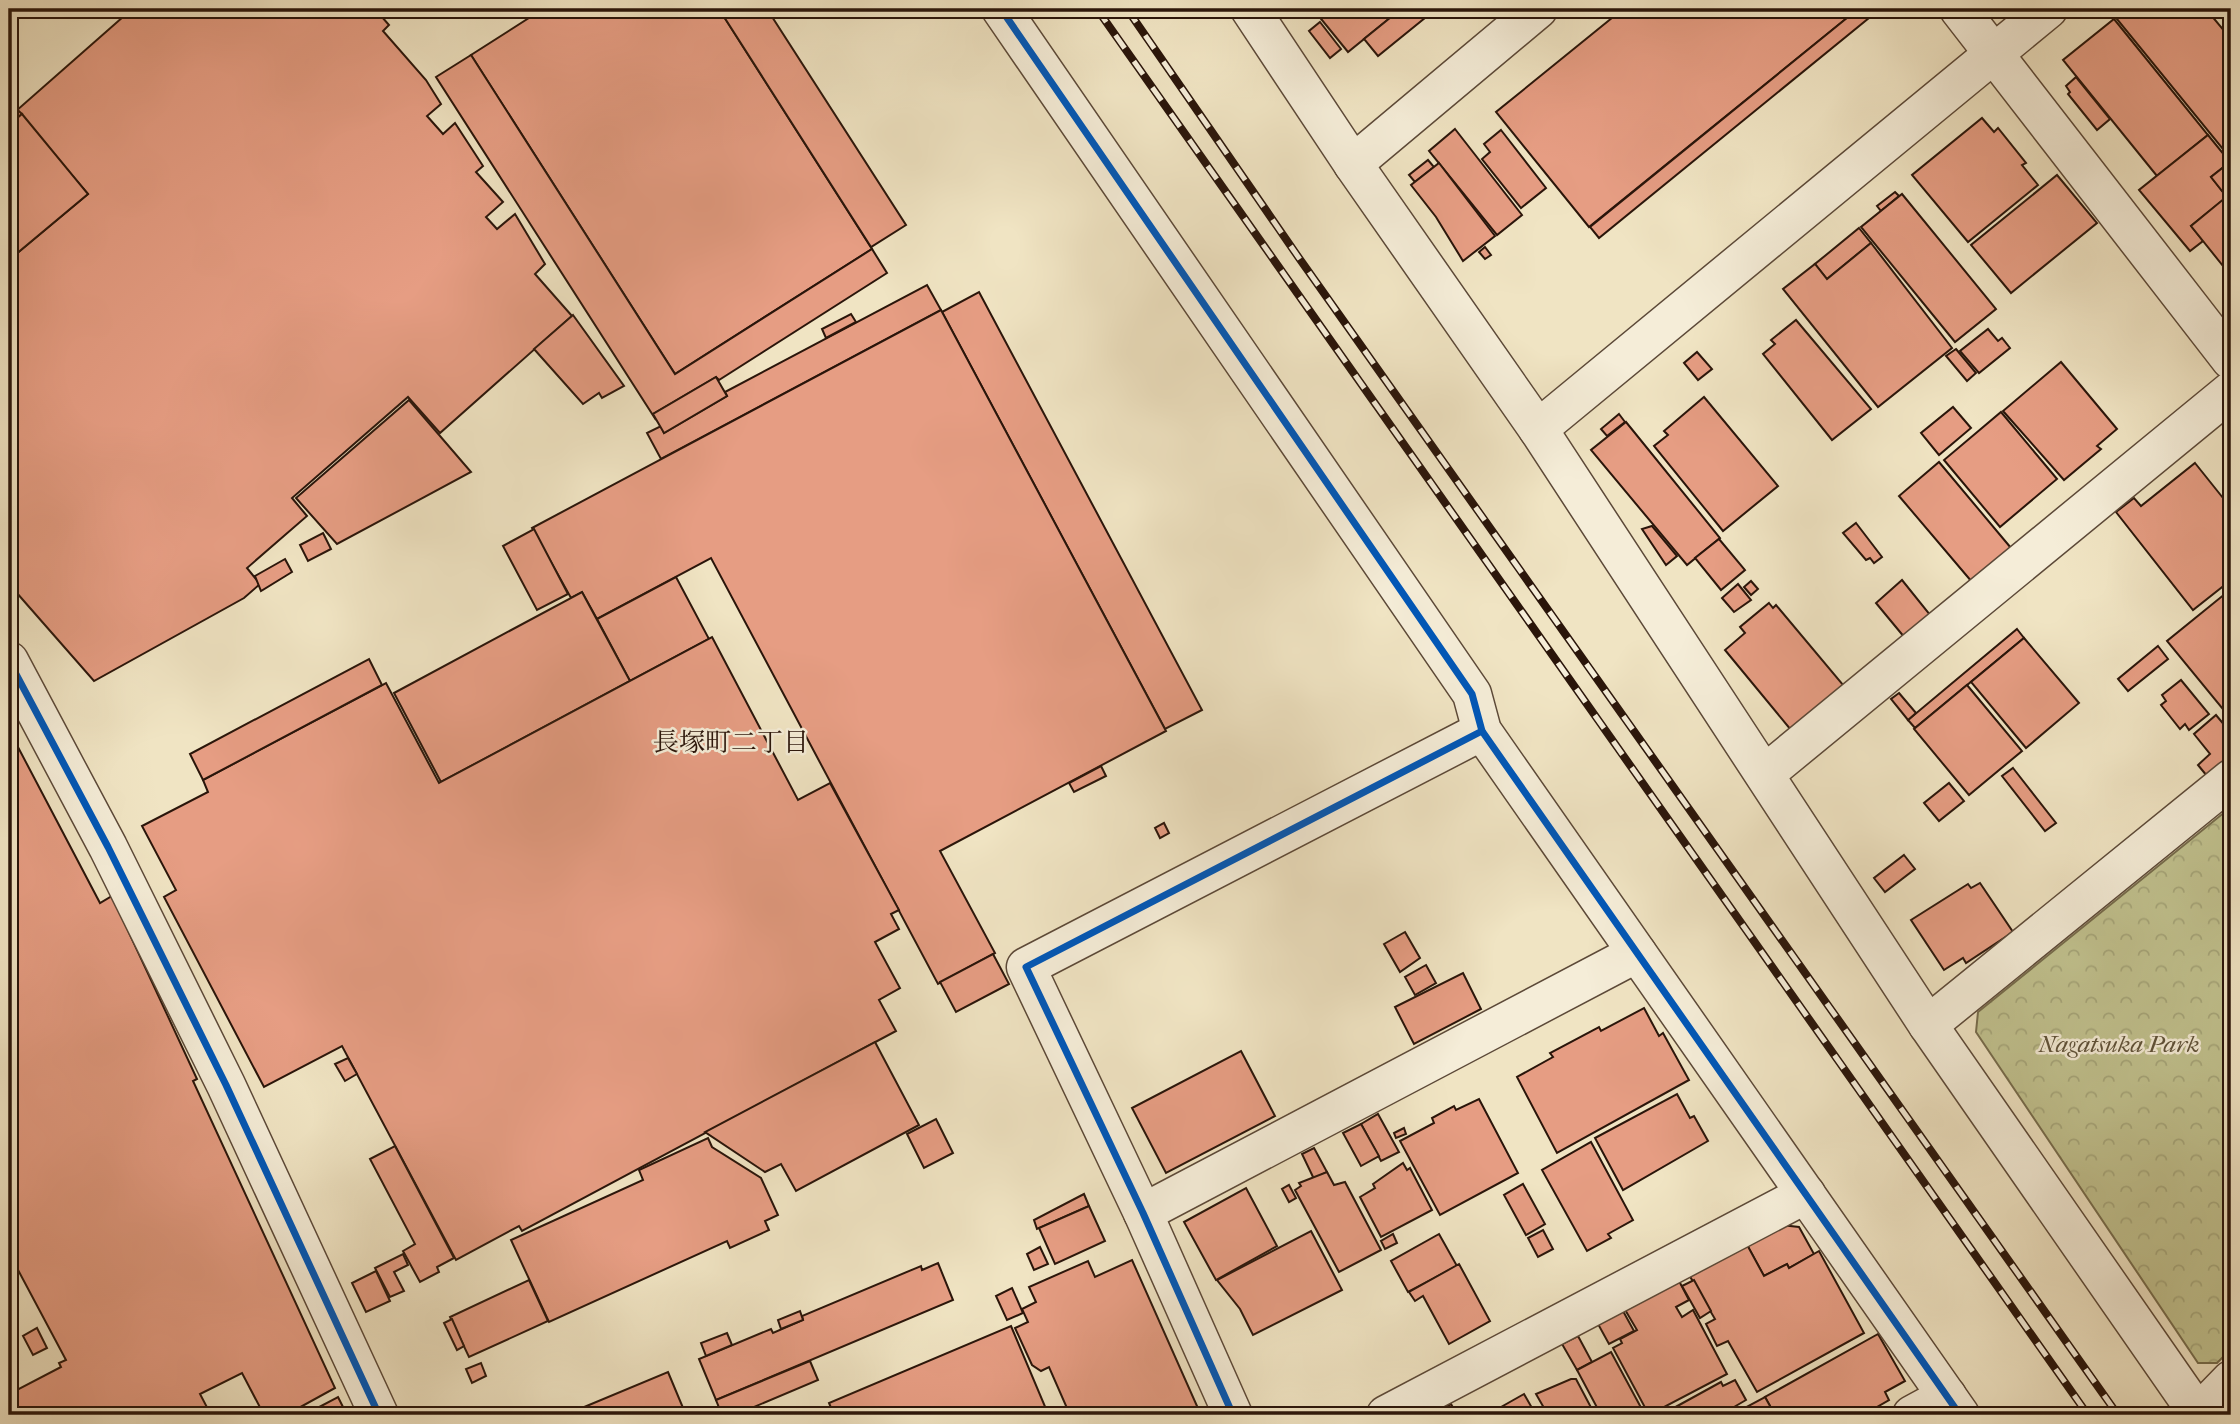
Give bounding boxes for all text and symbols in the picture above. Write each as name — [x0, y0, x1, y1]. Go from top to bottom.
district label: 長塚町二丁目 — [653, 727, 809, 758]
park label: Nagatsuka Park — [2038, 1030, 2199, 1058]

